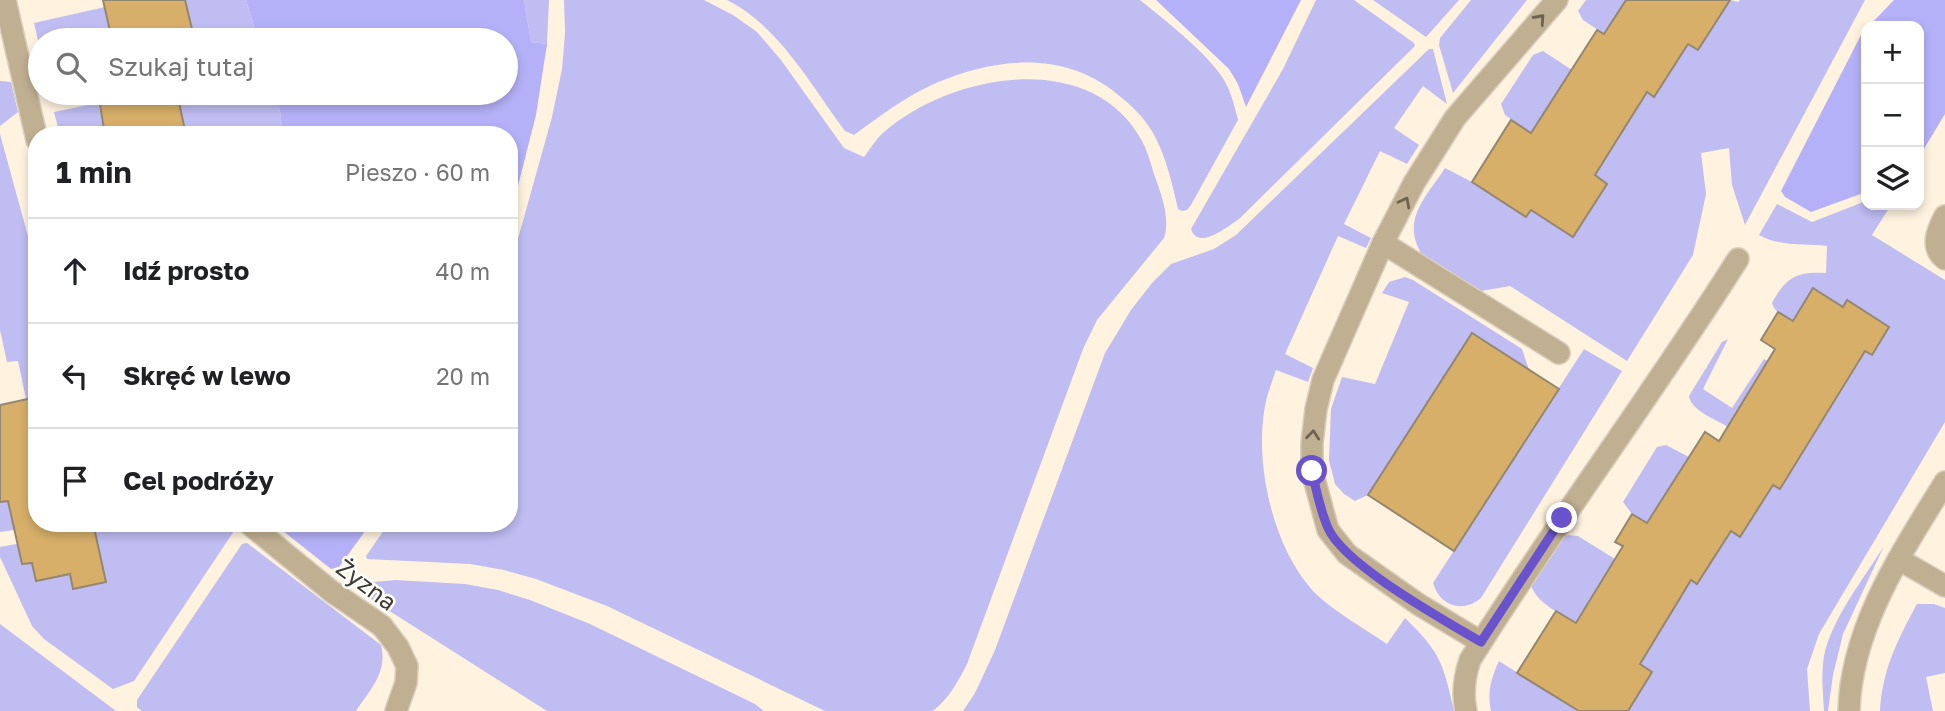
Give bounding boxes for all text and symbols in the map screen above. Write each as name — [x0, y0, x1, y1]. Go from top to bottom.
one-way arrow — [1532, 14, 1544, 27]
map controls — [1861, 21, 1924, 210]
button: + — [1861, 21, 1924, 84]
search box — [28, 28, 518, 105]
icon: search — [52, 48, 90, 86]
text: Szukaj tutaj — [108, 51, 254, 82]
button: − — [1861, 84, 1924, 147]
button: layers — [1861, 147, 1924, 210]
text: 1 min — [56, 154, 132, 190]
text: Pieszo · 60 m — [345, 158, 490, 186]
one-way arrow — [1397, 196, 1410, 209]
icon: ahead — [56, 252, 94, 290]
text: Idź prosto — [123, 255, 249, 286]
text: 40 m — [436, 257, 490, 285]
icon: left — [56, 357, 94, 395]
text: Skręć w lewo — [123, 360, 291, 391]
text: 20 m — [436, 362, 490, 390]
one-way arrow — [1305, 429, 1320, 440]
route start — [1296, 455, 1327, 486]
icon: arrive — [56, 462, 94, 500]
text: Cel podróży — [123, 465, 274, 496]
route end — [1546, 502, 1577, 533]
street label: Żyzna — [331, 552, 403, 616]

